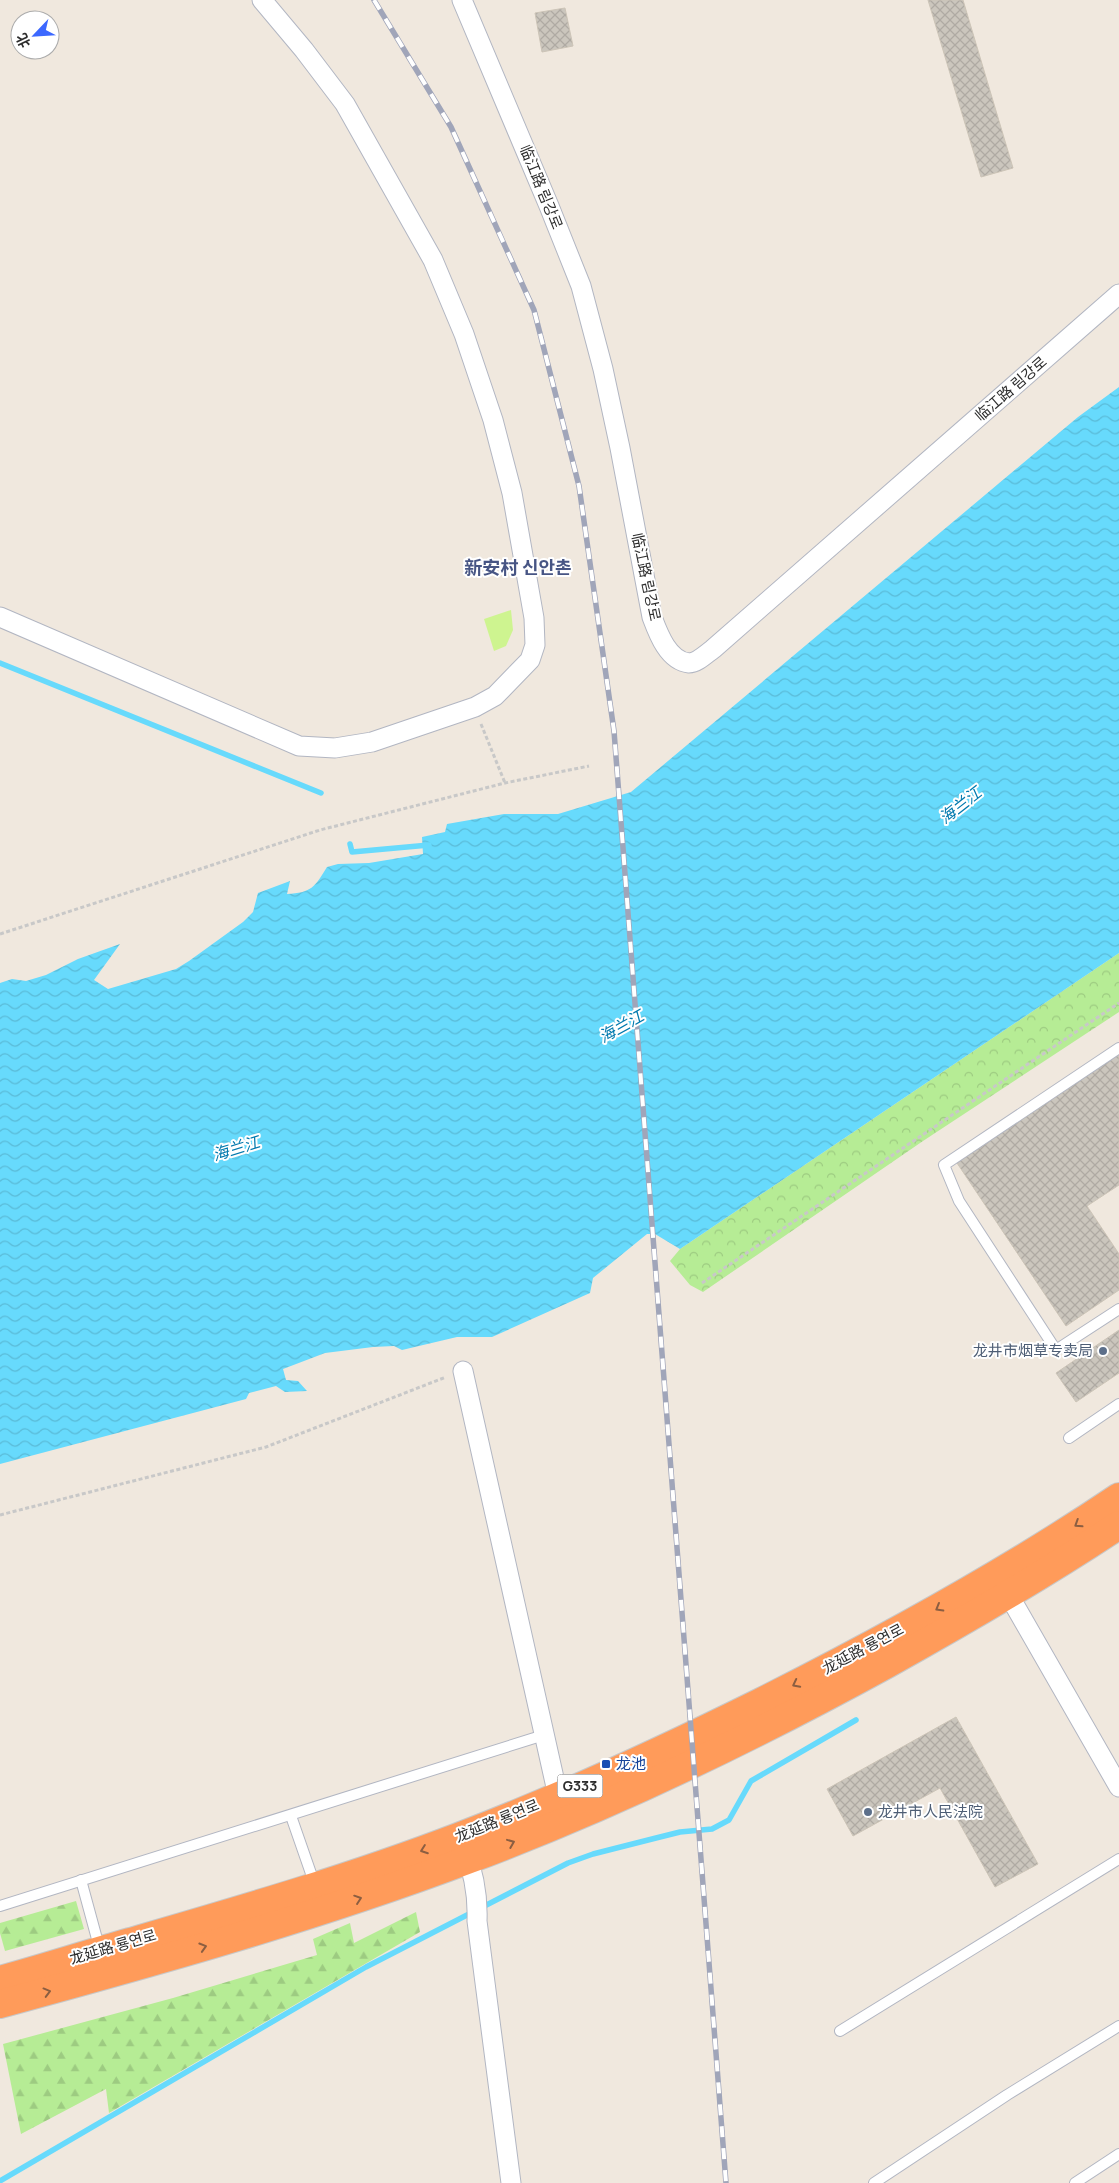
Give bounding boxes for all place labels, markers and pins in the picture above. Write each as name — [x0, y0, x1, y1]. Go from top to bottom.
place label: 龙井市烟草专卖局 — [973, 1340, 1093, 1361]
marker: 龙井市烟草专卖局 — [1097, 1345, 1109, 1357]
place label: 龙池 — [616, 1753, 646, 1774]
marker: 龙池 — [600, 1758, 612, 1770]
place label: 龙井市人民法院 — [878, 1801, 983, 1822]
marker: 龙井市人民法院 — [862, 1806, 874, 1818]

